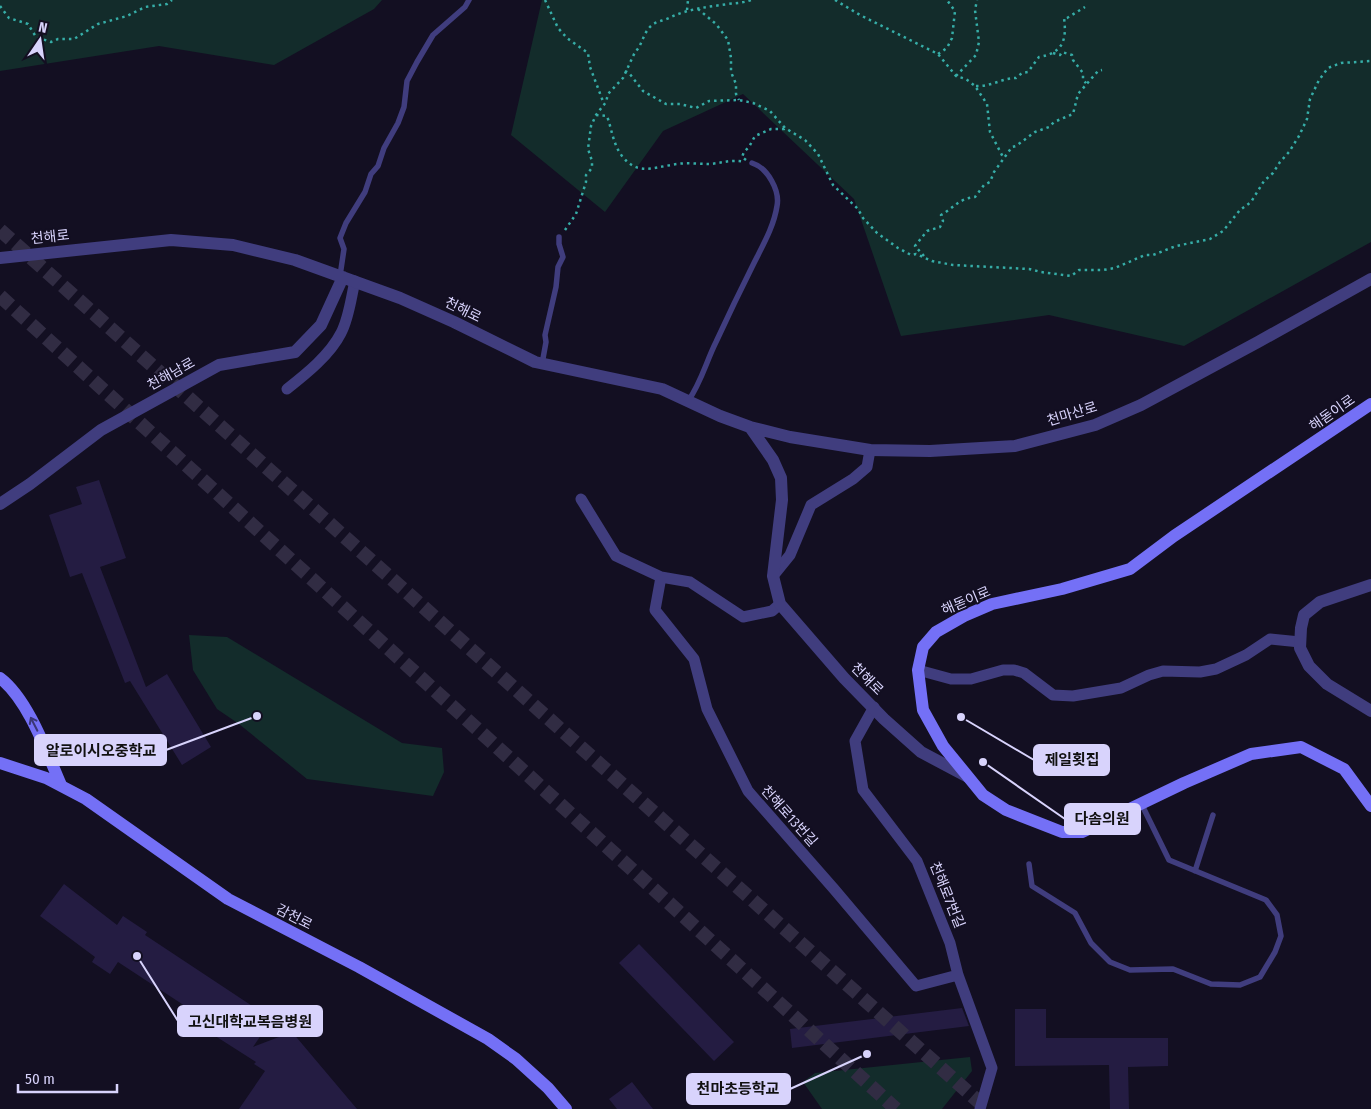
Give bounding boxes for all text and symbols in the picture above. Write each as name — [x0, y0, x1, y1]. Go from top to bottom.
north arrow — [15, 15, 65, 65]
text: N — [37, 19, 49, 37]
street label: 천해로 — [30, 227, 70, 247]
street label: 천해로 — [442, 294, 484, 326]
street label: 천해남로 — [144, 354, 198, 394]
street label: 해돋이로 — [1306, 391, 1358, 435]
street label: 천마산로 — [1045, 398, 1099, 430]
street label: 해돋이로 — [939, 583, 993, 619]
street label: 천해로 — [847, 659, 887, 699]
one-way arrow — [29, 717, 39, 732]
callout: 알로이시오중학교 — [35, 735, 166, 765]
text: 알로이시오중학교 — [46, 742, 156, 760]
callout: 제일횟집 — [1034, 745, 1109, 775]
text: 제일횟집 — [1044, 751, 1100, 769]
street label: 천해로13번길 — [757, 782, 821, 850]
callout: 다솜의원 — [1065, 804, 1140, 834]
text: 다솜의원 — [1074, 810, 1130, 828]
street label: 천해로7번길 — [926, 859, 968, 931]
street label: 감천로 — [273, 901, 315, 933]
callout: 고신대학교복음병원 — [178, 1006, 322, 1036]
text: 고신대학교복음병원 — [188, 1013, 312, 1031]
scale bar — [18, 1062, 116, 1094]
text: 50 m — [25, 1070, 55, 1088]
callout: 천마초등학교 — [687, 1074, 790, 1104]
text: 천마초등학교 — [697, 1080, 780, 1098]

